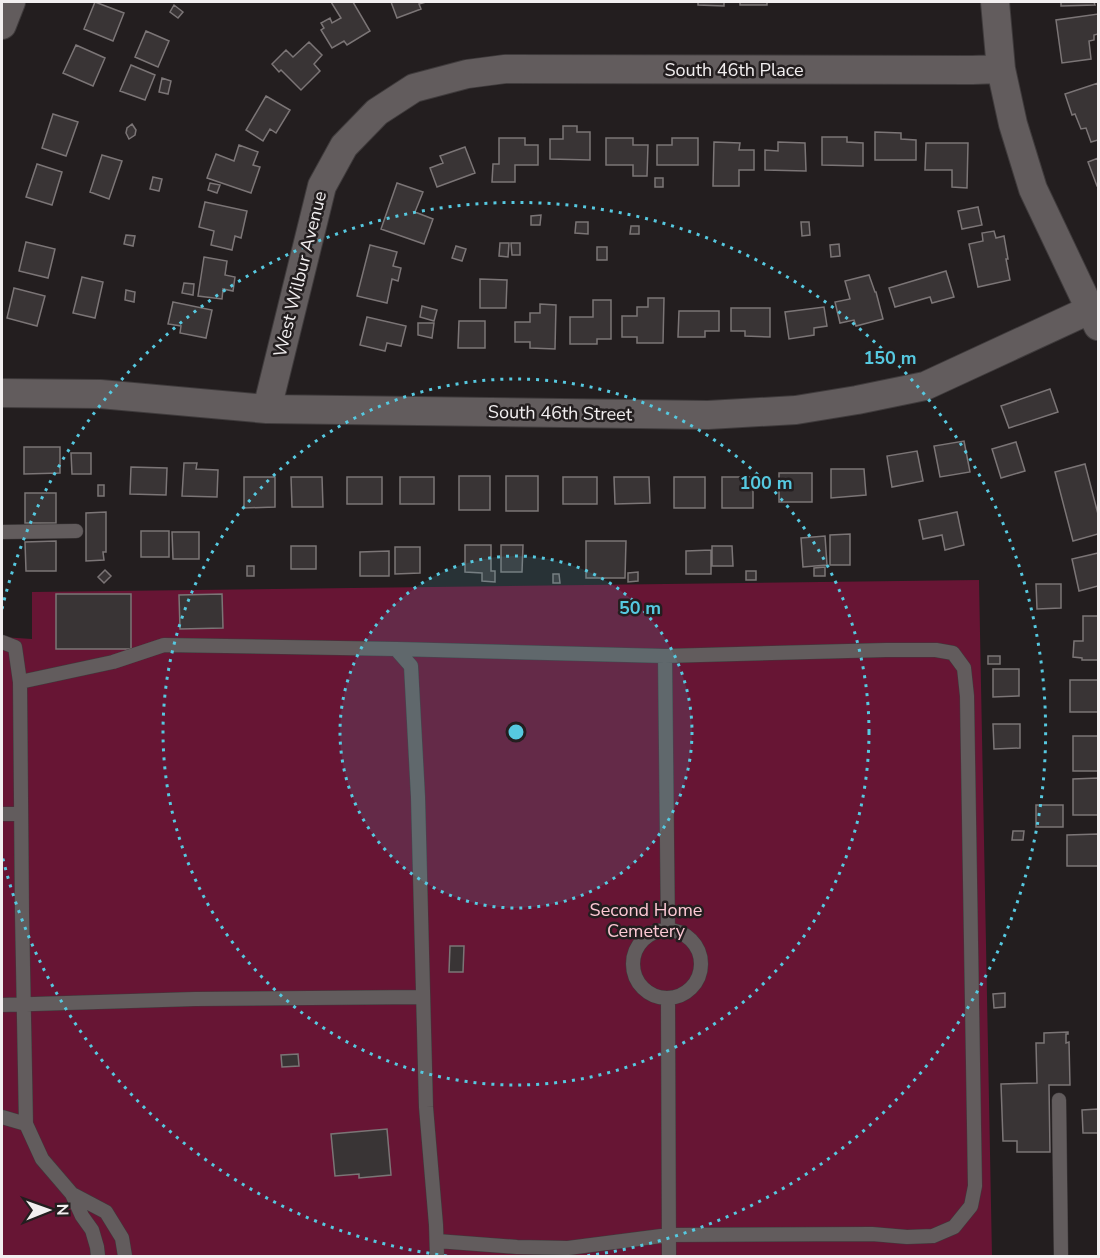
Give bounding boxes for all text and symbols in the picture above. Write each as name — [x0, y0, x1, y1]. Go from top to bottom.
street label: South 46th Place — [664, 58, 804, 82]
street label: West Wilbur Avenue — [268, 189, 332, 359]
text: 150 m — [863, 346, 917, 370]
street label: South 46th Street — [488, 400, 633, 426]
text: 100 m — [739, 471, 793, 495]
text: 50 m — [619, 596, 661, 620]
centre of rings — [506, 722, 526, 742]
park label: Second Home Cemetery — [590, 898, 702, 943]
north arrow — [18, 1180, 78, 1240]
text: N — [51, 1204, 73, 1216]

